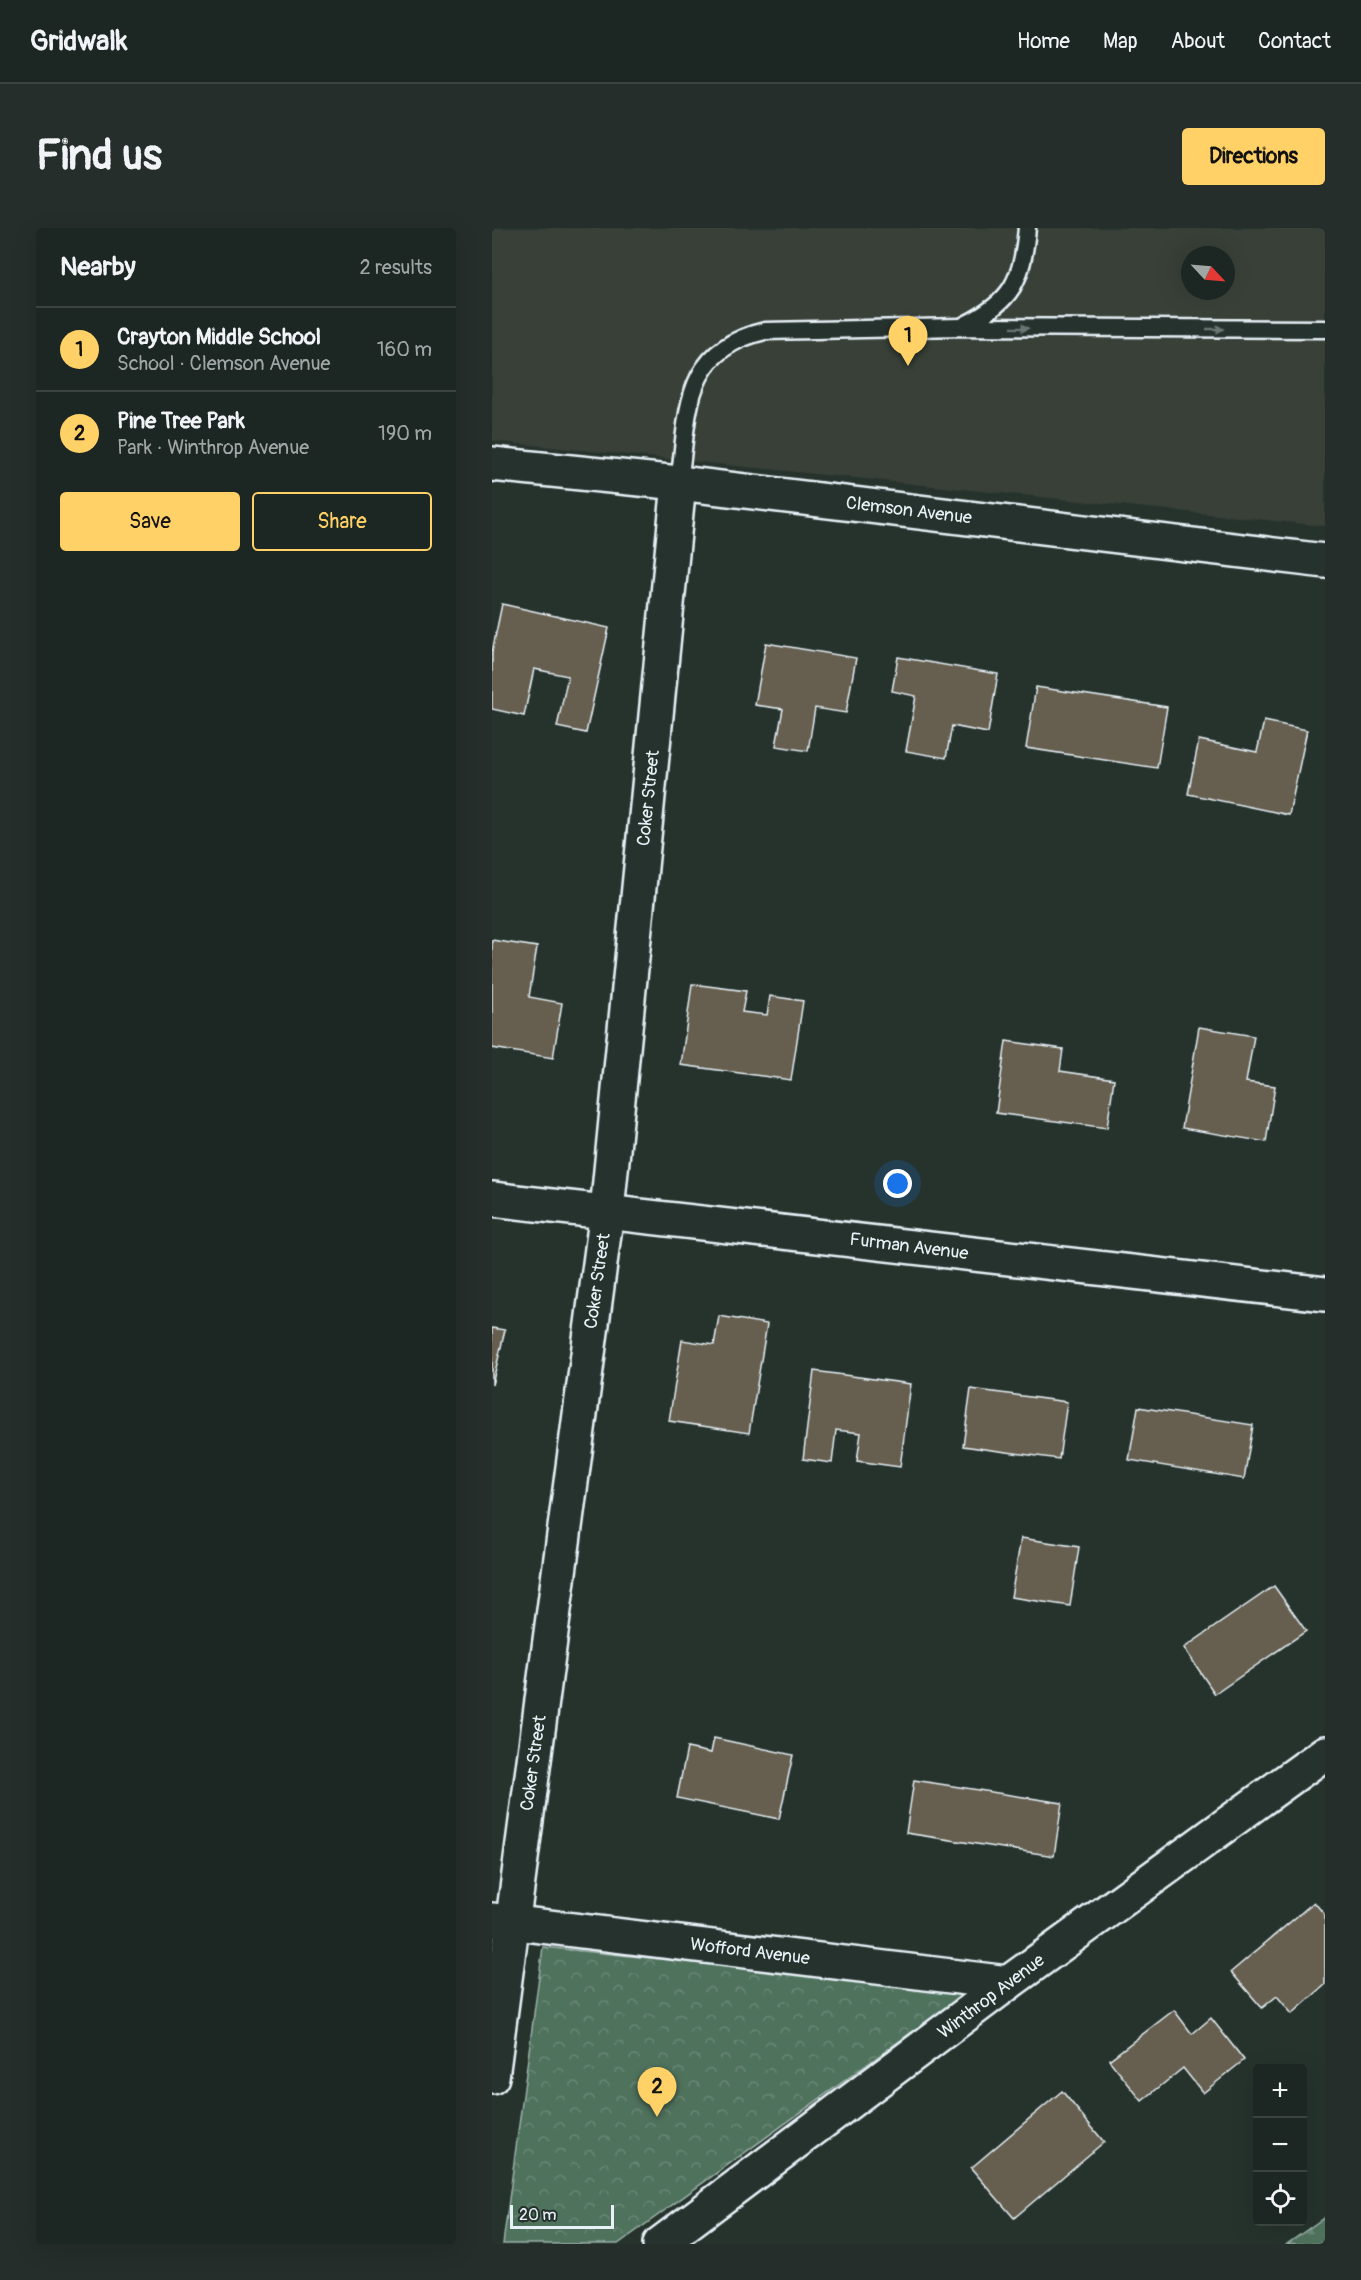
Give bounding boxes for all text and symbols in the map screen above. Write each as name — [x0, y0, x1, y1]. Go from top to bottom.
text: Gridwalk — [30, 24, 128, 59]
text: Home — [1017, 28, 1070, 55]
text: Map — [1103, 28, 1138, 55]
text: About — [1171, 28, 1225, 55]
text: Contact — [1258, 28, 1331, 55]
button: Directions — [1182, 128, 1325, 185]
text: Find us — [36, 130, 162, 182]
north arrow — [1181, 246, 1235, 300]
text: Nearby — [60, 251, 136, 283]
text: 2 results — [360, 255, 432, 280]
pin: 1 — [888, 316, 928, 366]
text: Crayton Middle School — [117, 323, 321, 351]
one-way arrow — [1011, 323, 1030, 333]
one-way arrow — [1206, 324, 1225, 334]
text: 1 — [76, 337, 83, 362]
text: 160 m — [377, 337, 432, 362]
text: School · Clemson Avenue — [117, 351, 330, 376]
text: Pine Tree Park — [117, 407, 245, 435]
text: 2 — [74, 421, 85, 446]
text: 190 m — [378, 421, 432, 446]
text: Park · Winthrop Avenue — [117, 435, 309, 460]
street label: Clemson Avenue — [845, 491, 973, 530]
button: Save — [60, 492, 240, 551]
button: Share — [252, 492, 432, 551]
street label: Coker Street — [632, 748, 665, 847]
your location — [883, 1169, 912, 1198]
street label: Furman Avenue — [848, 1228, 970, 1265]
street label: Coker Street — [579, 1231, 616, 1330]
street label: Coker Street — [515, 1713, 552, 1812]
street label: Wofford Avenue — [689, 1933, 811, 1970]
street label: Winthrop Avenue — [933, 1949, 1049, 2044]
map controls — [1253, 2064, 1307, 2226]
button: + — [1253, 2064, 1307, 2118]
pin: 2 — [638, 2068, 676, 2117]
button: − — [1253, 2118, 1307, 2172]
button: locate — [1253, 2172, 1307, 2226]
scale bar — [510, 2202, 614, 2230]
text: 20 m — [519, 2205, 557, 2225]

